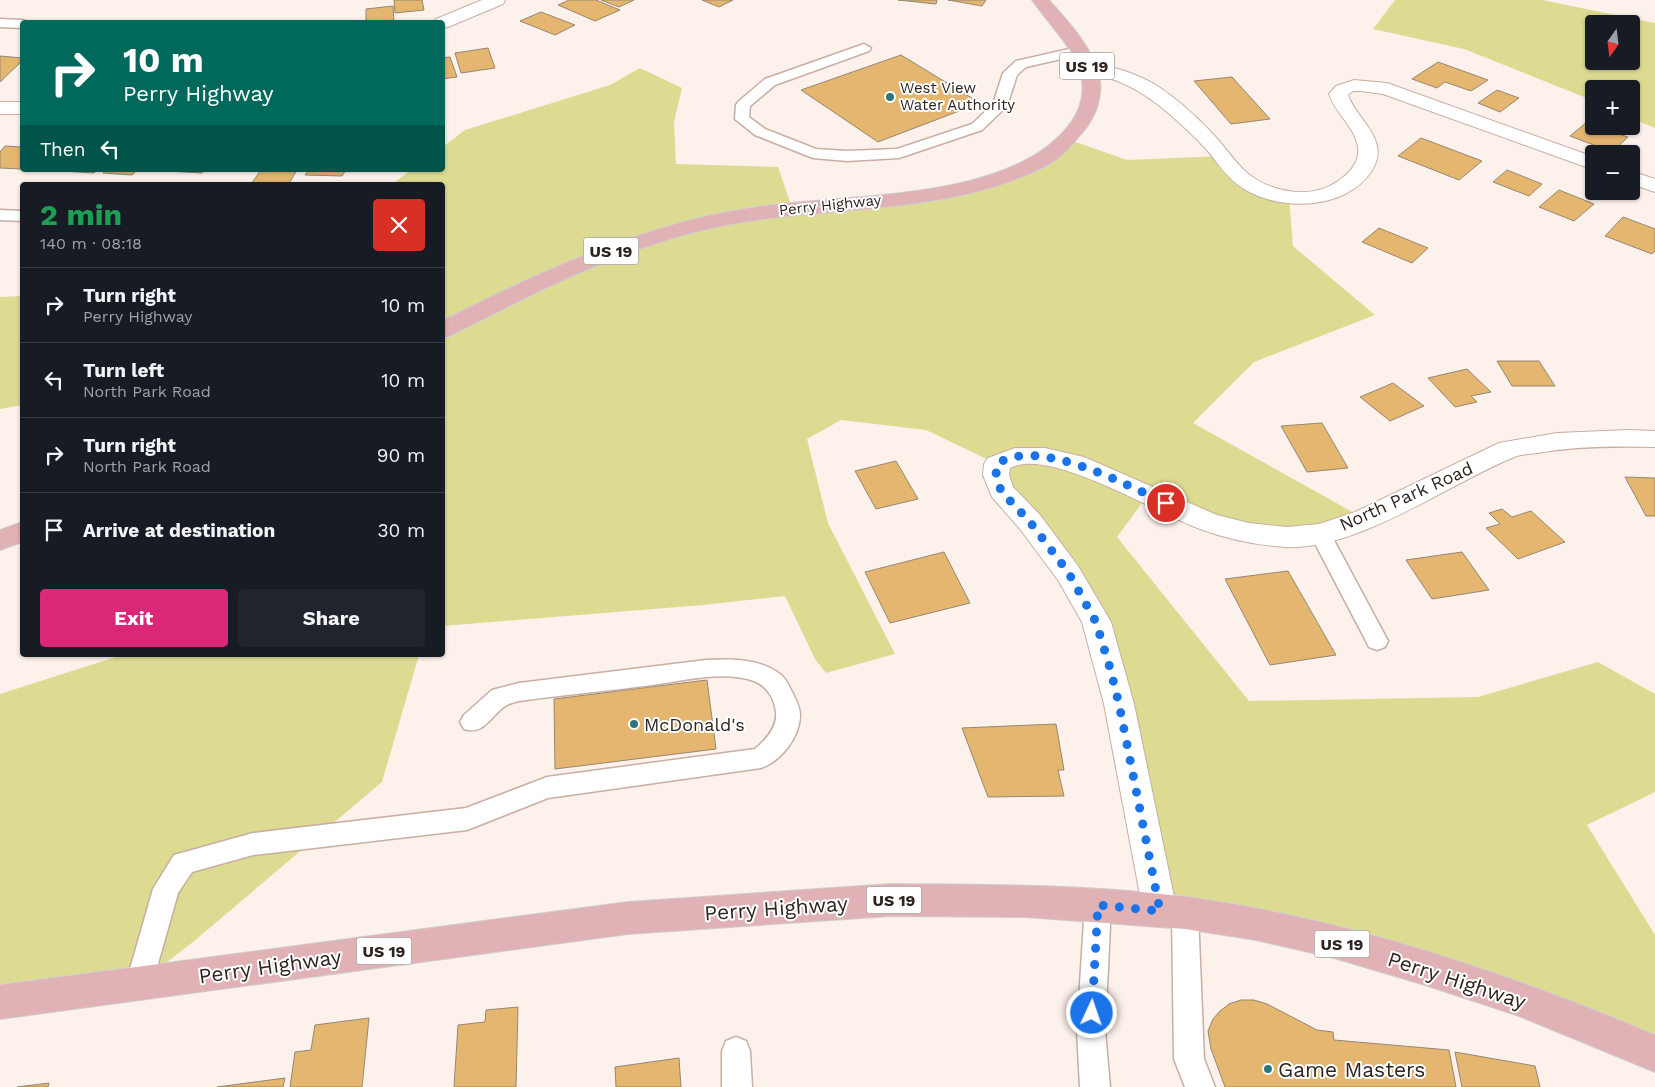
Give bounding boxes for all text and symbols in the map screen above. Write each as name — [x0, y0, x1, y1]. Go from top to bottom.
north arrow — [1585, 15, 1640, 70]
map controls — [1585, 15, 1640, 200]
text: 10 m — [123, 39, 204, 81]
icon: right — [40, 40, 105, 105]
road number: US 19 — [1060, 52, 1114, 80]
place label: West View Water Authority — [900, 79, 1015, 114]
button: + — [1585, 80, 1640, 135]
text: Perry Highway — [123, 81, 274, 106]
marker: West View Water Authority — [884, 91, 896, 103]
icon: left — [96, 135, 124, 163]
text: Then — [40, 138, 86, 161]
button: − — [1585, 145, 1640, 200]
street label: Perry Highway — [778, 191, 882, 219]
text: 2 min — [40, 197, 122, 232]
button: close — [373, 199, 425, 251]
text: 140 m · 08:18 — [40, 234, 142, 253]
road number: US 19 — [584, 238, 638, 264]
text: Turn right — [83, 284, 176, 307]
icon: right — [40, 291, 68, 319]
text: 10 m — [381, 294, 425, 317]
text: Perry Highway — [83, 307, 193, 326]
text: Turn left — [83, 359, 164, 382]
icon: left — [40, 366, 68, 394]
text: 10 m — [381, 369, 425, 392]
text: North Park Road — [83, 382, 211, 401]
text: Turn right — [83, 434, 176, 457]
icon: right — [40, 441, 68, 469]
text: 90 m — [377, 444, 425, 467]
text: North Park Road — [83, 457, 211, 476]
street label: North Park Road — [1336, 457, 1476, 535]
pin — [1145, 482, 1187, 524]
icon: arrive — [1152, 489, 1180, 517]
icon: arrive — [40, 516, 68, 544]
text: Arrive at destination — [83, 519, 275, 542]
text: 30 m — [378, 519, 425, 542]
button: Exit — [40, 589, 228, 647]
button: Share — [238, 589, 425, 647]
place label: McDonald's — [644, 714, 745, 735]
marker: McDonald's — [628, 718, 640, 730]
road number: US 19 — [866, 886, 922, 914]
street label: Perry Highway — [703, 891, 849, 925]
road number: US 19 — [1314, 931, 1370, 958]
road number: US 19 — [356, 938, 412, 964]
street label: Perry Highway — [197, 944, 343, 988]
street label: Perry Highway — [1385, 946, 1529, 1014]
position arrow — [1065, 986, 1117, 1038]
place label: Game Masters — [1278, 1057, 1425, 1082]
marker: Game Masters — [1262, 1063, 1274, 1075]

